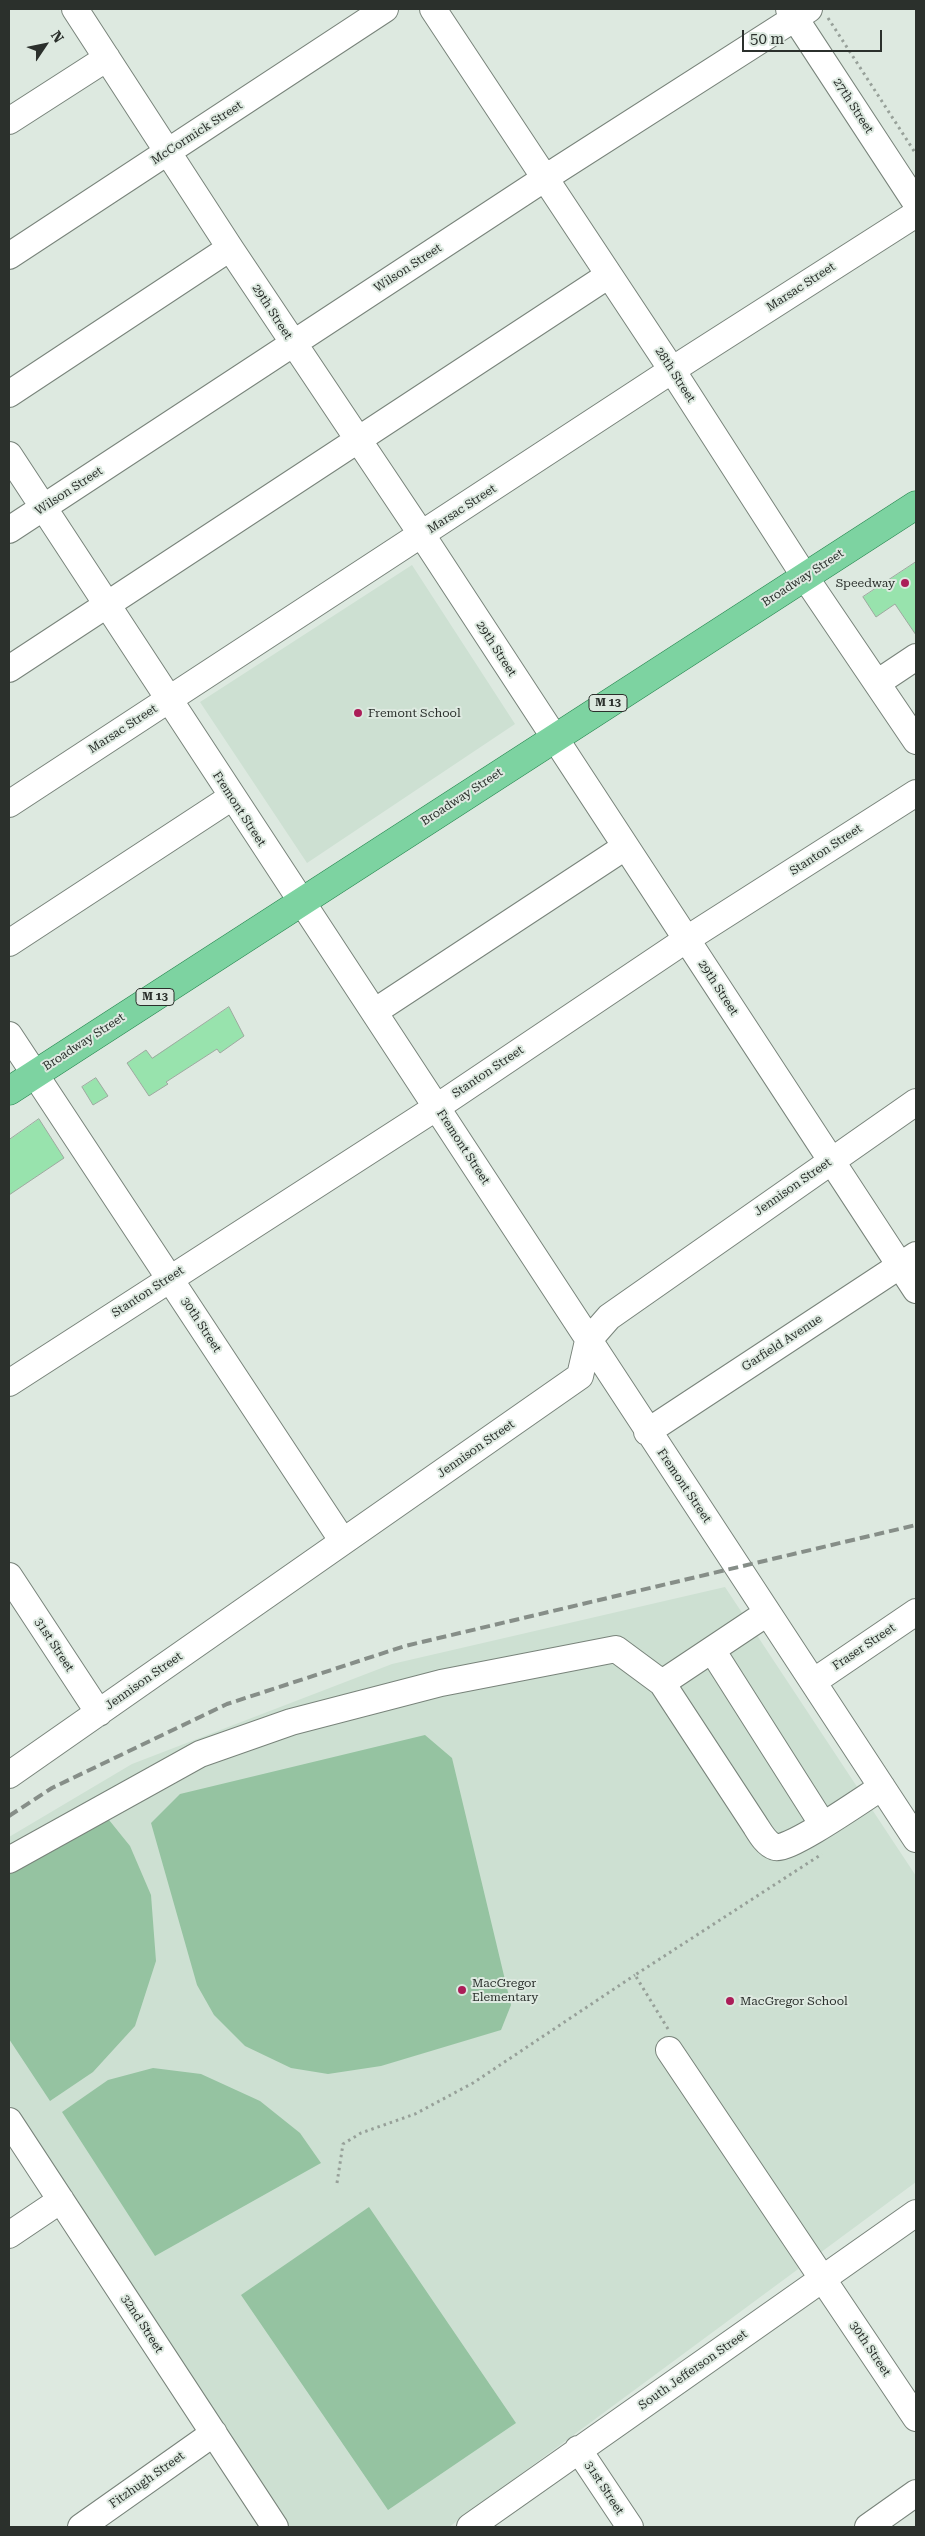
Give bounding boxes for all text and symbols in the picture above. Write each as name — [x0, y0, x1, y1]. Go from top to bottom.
north arrow — [20, 20, 70, 70]
scale bar — [745, 20, 885, 52]
text: N — [48, 28, 67, 46]
text: 50 m — [750, 30, 784, 48]
street label: 27th Street — [830, 76, 876, 136]
street label: McCormick Street — [149, 98, 245, 168]
street label: Wilson Street — [371, 241, 445, 295]
street label: Marsac Street — [764, 259, 838, 315]
street label: 29th Street — [249, 282, 295, 342]
street label: 28th Street — [652, 345, 698, 405]
street label: Wilson Street — [32, 464, 106, 518]
street label: Marsac Street — [425, 481, 499, 537]
street label: Broadway Street — [759, 546, 847, 610]
place label: Speedway — [836, 576, 895, 590]
marker: Speedway — [899, 577, 911, 589]
street label: 29th Street — [473, 619, 519, 679]
road number: M 13 — [589, 694, 627, 711]
street label: Marsac Street — [86, 701, 160, 757]
place label: Fremont School — [368, 706, 461, 720]
marker: Fremont School — [352, 707, 364, 719]
street label: Broadway Street — [418, 765, 506, 829]
street label: Fremont Street — [209, 769, 269, 849]
street label: Stanton Street — [787, 821, 865, 879]
street label: 29th Street — [695, 958, 741, 1018]
road number: M 13 — [136, 989, 174, 1006]
street label: Broadway Street — [40, 1010, 128, 1074]
street label: Stanton Street — [450, 1043, 526, 1101]
street label: Fremont Street — [433, 1107, 493, 1187]
street label: Jennison Street — [752, 1155, 834, 1219]
street label: Stanton Street — [109, 1263, 187, 1321]
street label: 30th Street — [178, 1295, 224, 1355]
street label: Garfield Avenue — [739, 1312, 825, 1374]
street label: Jennison Street — [435, 1417, 517, 1481]
street label: Fremont Street — [654, 1446, 714, 1526]
street label: 31st Street — [31, 1615, 77, 1675]
street label: Fraser Street — [830, 1621, 898, 1673]
street label: Jennison Street — [103, 1649, 185, 1713]
place label: MacGregor Elementary — [472, 1976, 538, 2004]
marker: MacGregor Elementary — [456, 1984, 468, 1996]
place label: MacGregor School — [740, 1994, 848, 2008]
marker: MacGregor School — [724, 1995, 736, 2007]
street label: 32nd Street — [118, 2292, 166, 2356]
street label: 30th Street — [846, 2319, 894, 2379]
street label: South Jefferson Street — [636, 2327, 750, 2413]
street label: Fitzhugh Street — [107, 2449, 187, 2511]
street label: 31st Street — [581, 2458, 627, 2518]

